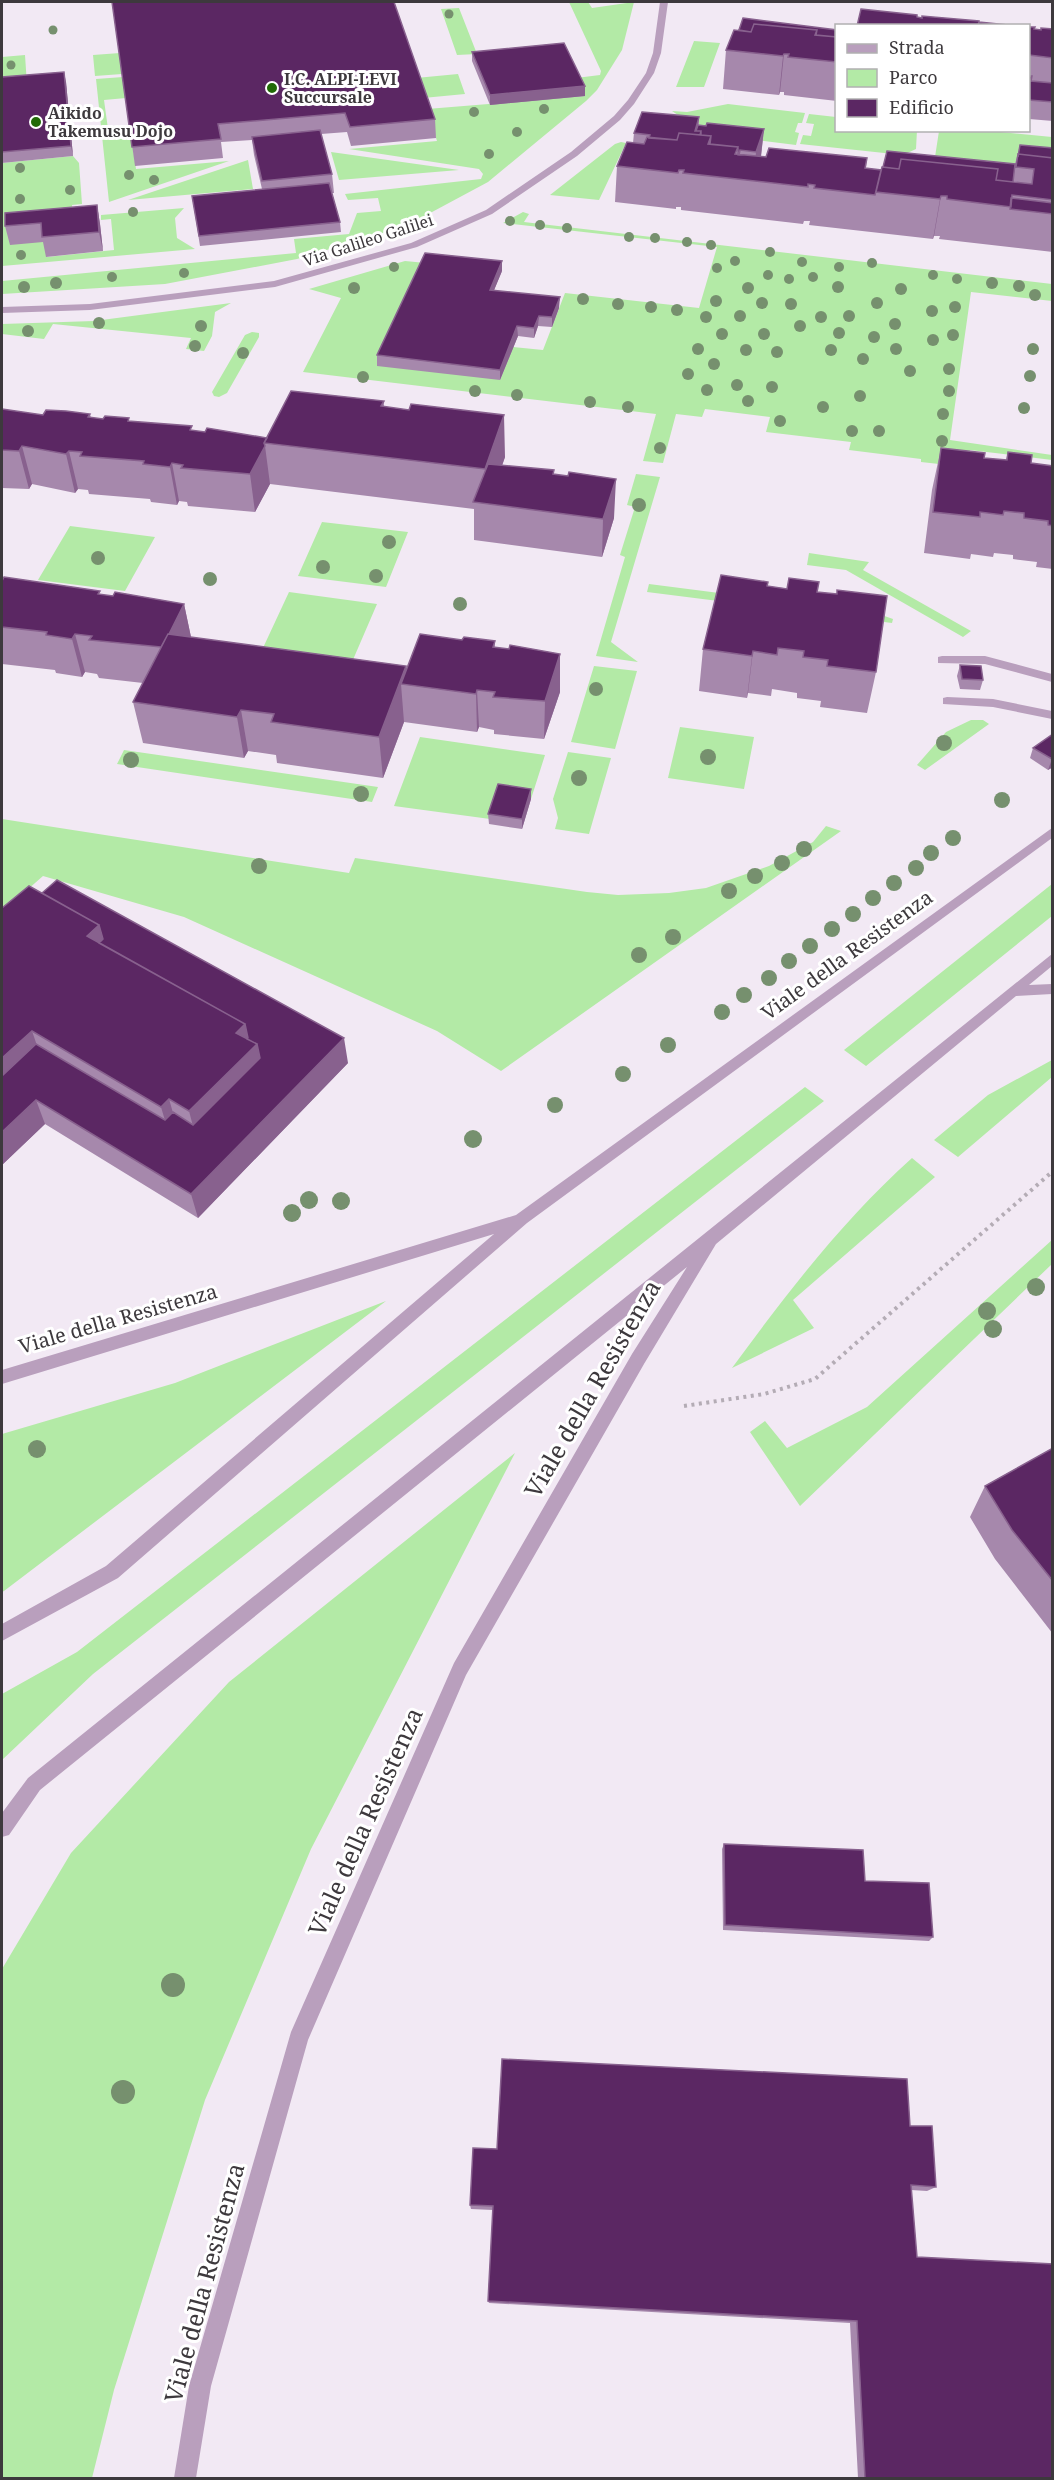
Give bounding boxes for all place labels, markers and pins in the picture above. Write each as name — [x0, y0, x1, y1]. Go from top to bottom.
place label: I.C. ALPI-LEVI Succursale — [284, 68, 397, 108]
marker: I.C. ALPI-LEVI Succursale — [265, 81, 279, 95]
place label: Aikido Takemusu Dojo — [48, 102, 173, 142]
marker: Aikido Takemusu Dojo — [29, 115, 43, 129]

